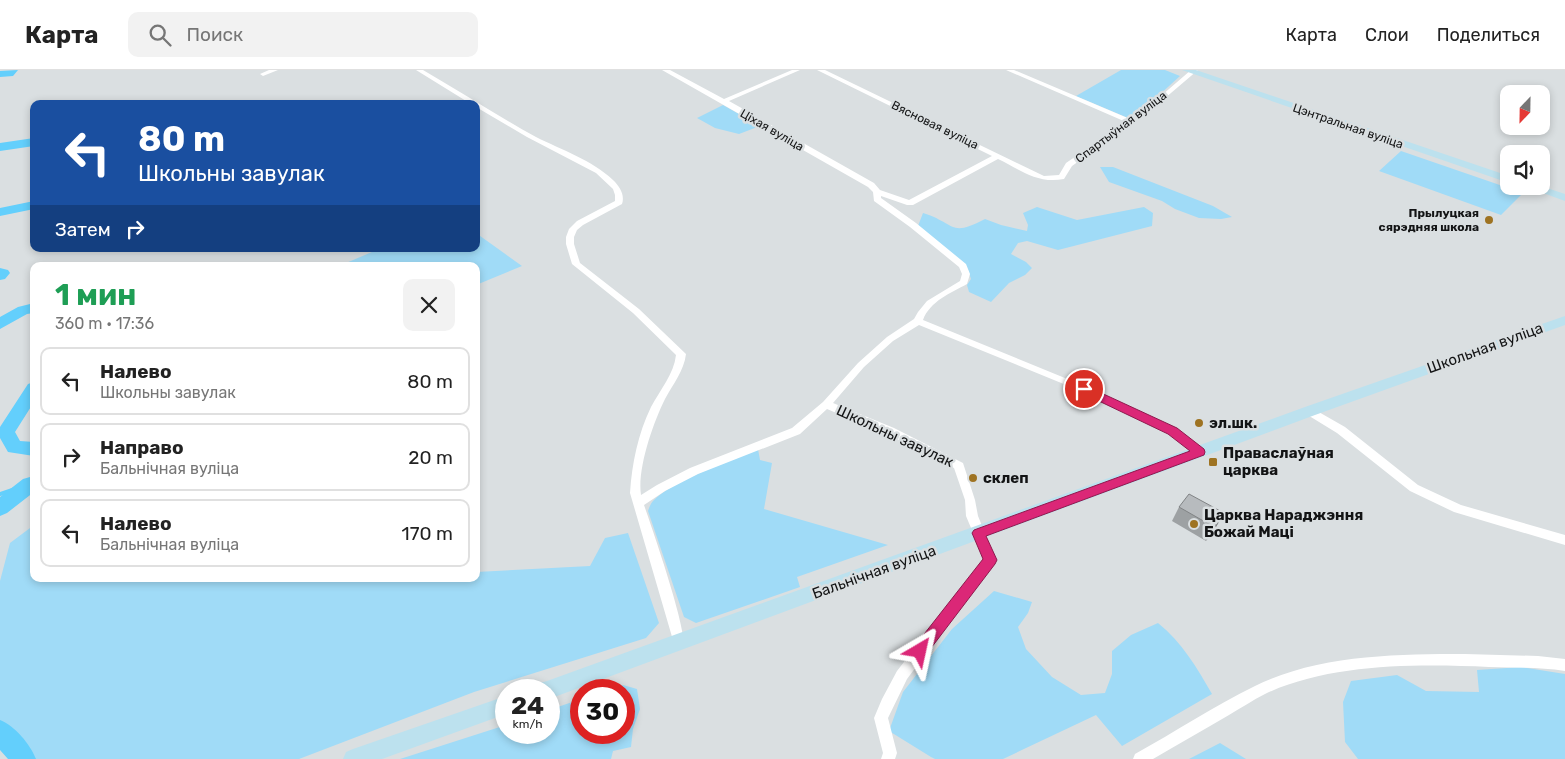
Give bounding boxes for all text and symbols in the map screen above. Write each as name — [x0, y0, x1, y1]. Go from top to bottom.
search box — [128, 12, 478, 57]
text: Карта — [25, 21, 98, 49]
icon: search — [146, 21, 174, 49]
text: Поиск — [186, 23, 243, 46]
text: Карта — [1286, 24, 1337, 46]
text: Слои — [1365, 24, 1409, 46]
text: Поделиться — [1437, 24, 1540, 46]
north arrow — [1500, 85, 1550, 135]
map controls — [1500, 85, 1550, 195]
street label: Спартыўная вуліца — [1073, 88, 1169, 166]
street label: Вясновая вуліца — [889, 98, 981, 152]
street label: Цэнтральная вуліца — [1291, 101, 1405, 151]
street label: Ціхая вуліца — [738, 106, 806, 154]
text: 80 m — [138, 118, 225, 160]
icon: left — [55, 120, 120, 185]
button: sound — [1500, 145, 1550, 195]
text: Школьны завулак — [138, 160, 325, 187]
place label: Прылуцкая сярэдняя школа — [1379, 206, 1479, 234]
marker: Прылуцкая сярэдняя школа — [1483, 214, 1495, 226]
icon: right — [121, 215, 149, 243]
text: Затем — [55, 218, 111, 241]
text: 1 мин — [55, 277, 136, 313]
button: close — [403, 279, 455, 331]
text: 360 m · 17:36 — [55, 314, 154, 333]
street label: Школьная вуліца — [1425, 319, 1545, 377]
text: Налево — [100, 360, 172, 383]
icon: left — [57, 367, 85, 395]
pin — [1063, 368, 1105, 410]
text: 80 m — [407, 370, 453, 393]
icon: arrive — [1070, 375, 1098, 403]
text: Школьны завулак — [100, 383, 236, 402]
street label: Школьны завулак — [833, 401, 957, 471]
place label: эл.шк. — [1209, 414, 1257, 432]
marker: эл.шк. — [1193, 417, 1205, 429]
text: Направо — [100, 436, 184, 459]
icon: right — [57, 443, 85, 471]
place label: Праваслаўная царква — [1223, 444, 1334, 479]
text: 20 m — [408, 446, 453, 469]
marker: Праваслаўная царква — [1207, 456, 1219, 468]
text: Бальнічная вуліца — [100, 459, 239, 478]
place label: склеп — [983, 469, 1029, 487]
marker: склеп — [967, 472, 979, 484]
place label: Царква Нараджэння Божай Маці — [1204, 506, 1363, 541]
text: Налево — [100, 512, 172, 535]
marker: Царква Нараджэння Божай Маці — [1188, 518, 1200, 530]
icon: left — [57, 519, 85, 547]
text: 170 m — [402, 522, 453, 545]
text: Бальнічная вуліца — [100, 535, 239, 554]
street label: Бальнічная вуліца — [810, 541, 938, 603]
position arrow — [893, 624, 945, 676]
speed limit sign: 30 — [570, 679, 635, 744]
text: 24 — [511, 691, 544, 720]
text: km/h — [513, 717, 542, 731]

